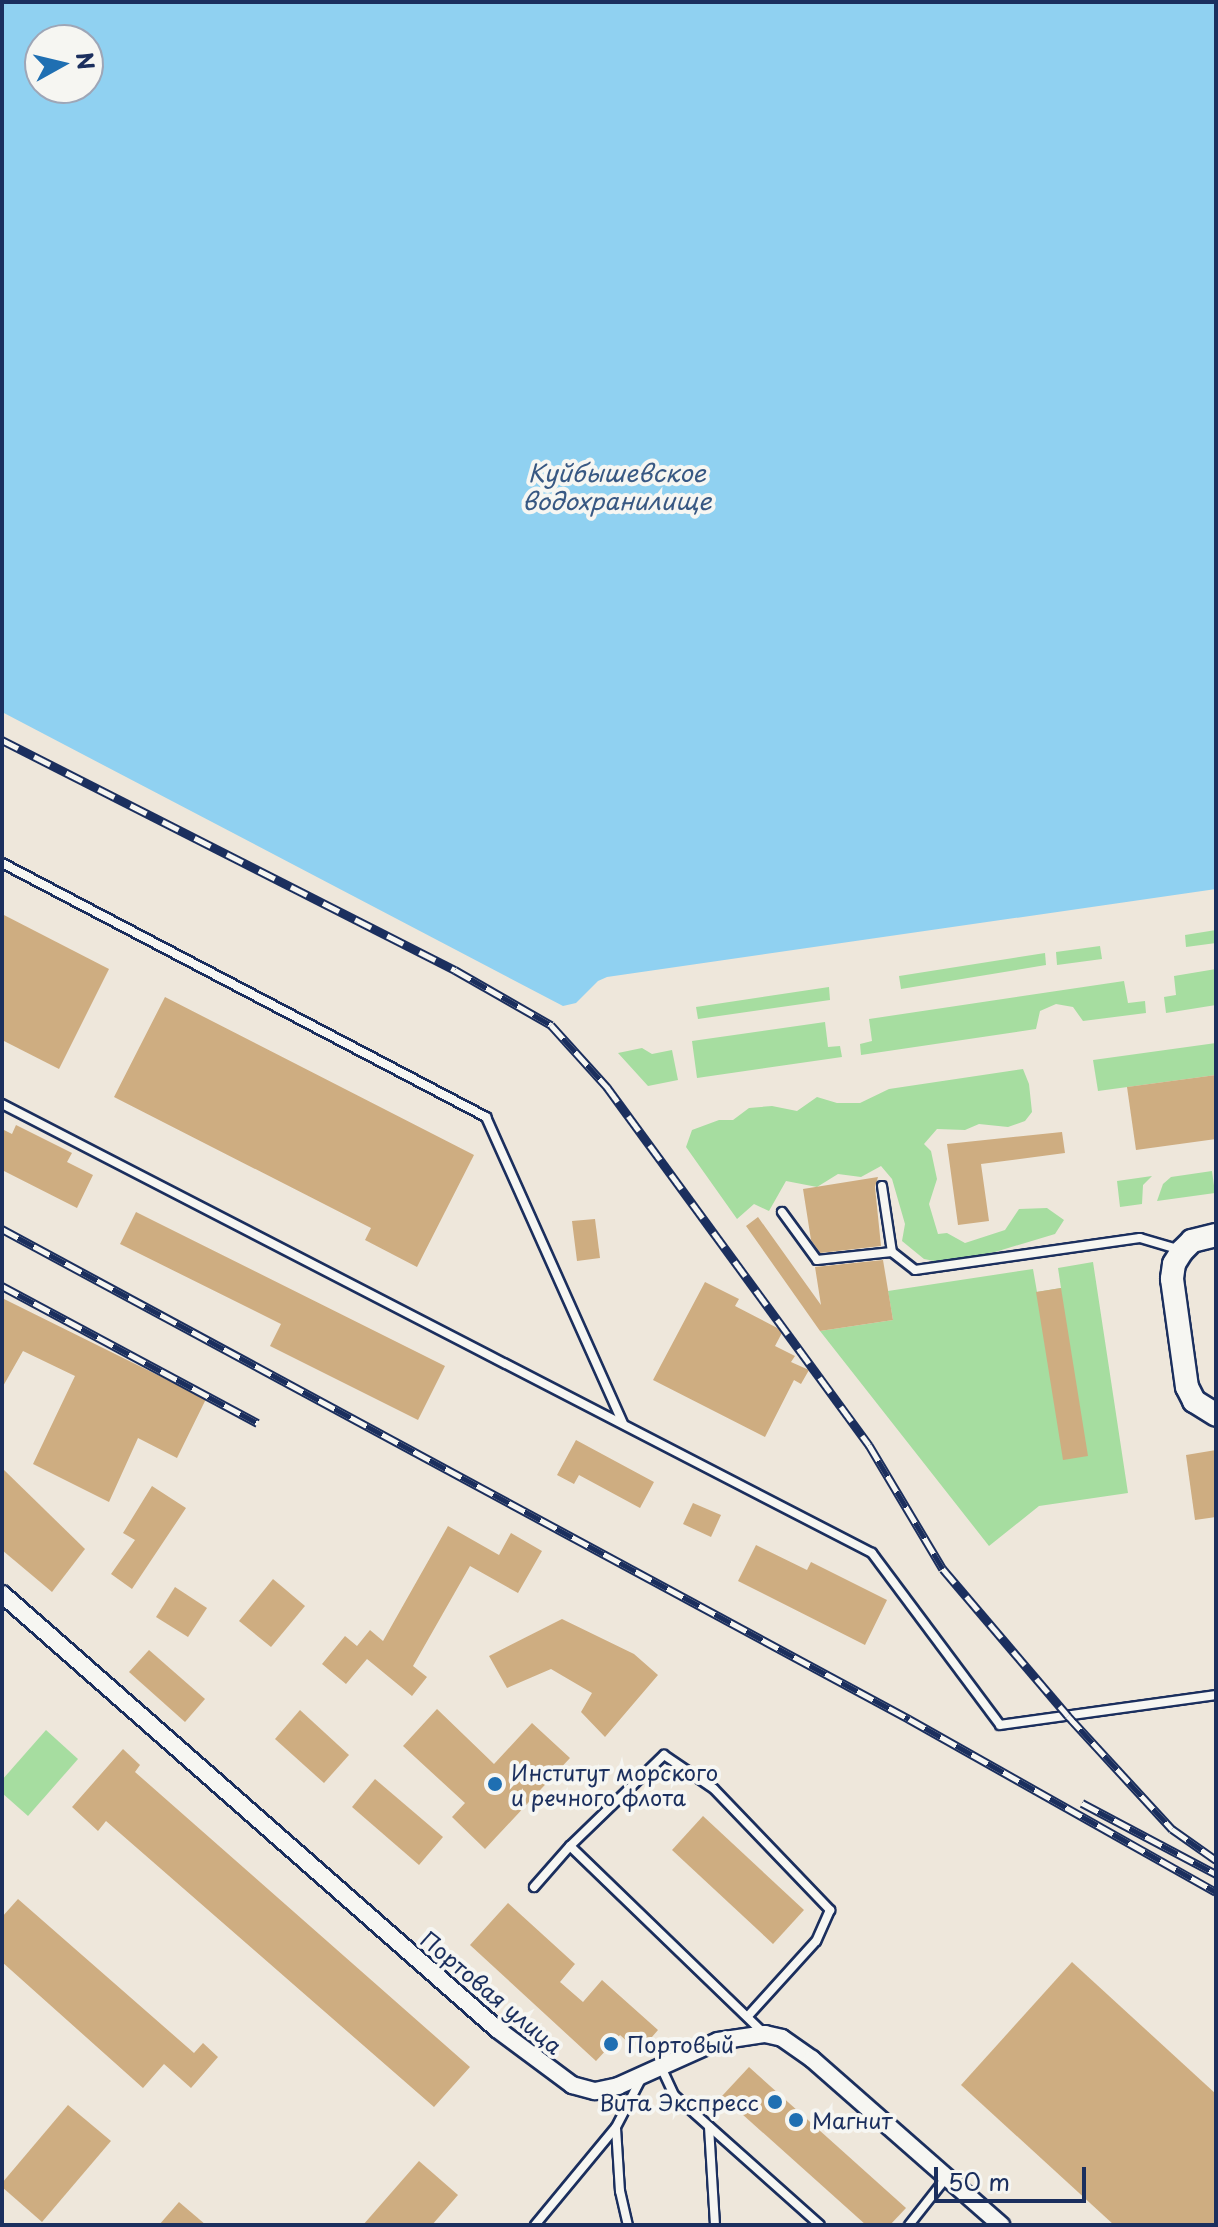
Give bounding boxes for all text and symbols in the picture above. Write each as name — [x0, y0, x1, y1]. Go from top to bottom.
north arrow — [24, 24, 104, 104]
text: N — [69, 50, 104, 72]
water label: Куйбышевское водохранилище — [522, 459, 712, 515]
place label: Институт морского и речного флота — [511, 1758, 718, 1810]
marker: Институт морского и речного флота — [486, 1775, 504, 1793]
street label: Портовая улица — [416, 1925, 568, 2059]
place label: Портовый — [627, 2031, 734, 2057]
marker: Портовый — [602, 2035, 620, 2053]
place label: Вита Экспресс — [599, 2089, 759, 2115]
marker: Вита Экспресс — [766, 2093, 784, 2111]
place label: Магнит — [812, 2107, 892, 2133]
marker: Магнит — [787, 2111, 805, 2129]
scale bar — [938, 2151, 1090, 2201]
text: 50 m — [948, 2163, 1010, 2199]

